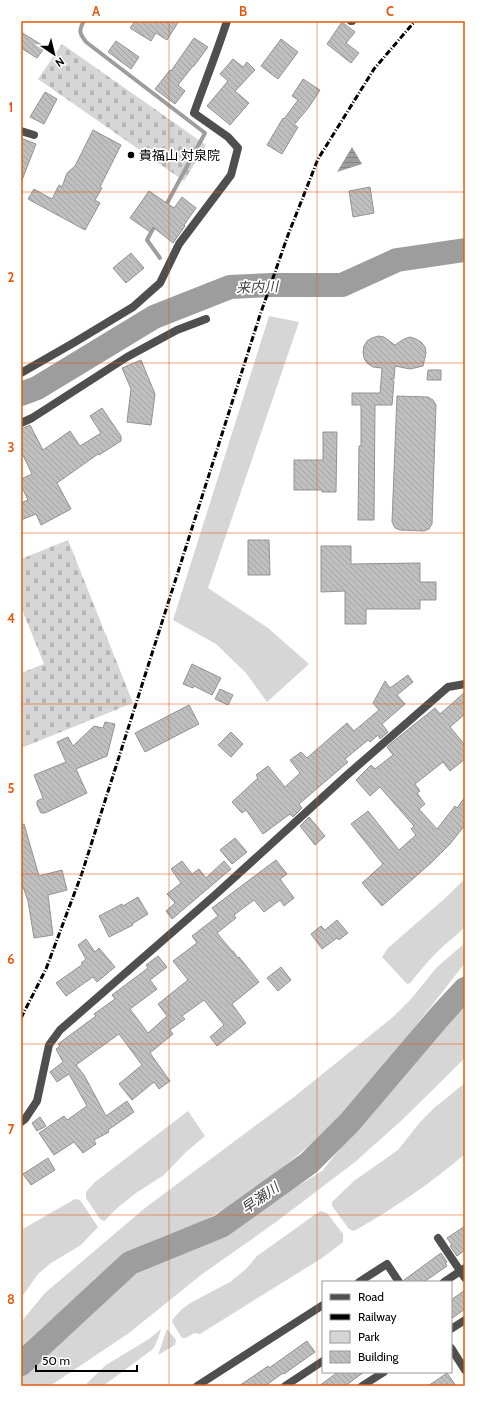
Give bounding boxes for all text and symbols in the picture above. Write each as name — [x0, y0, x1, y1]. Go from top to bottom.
text: A — [92, 3, 101, 19]
text: B — [239, 3, 247, 19]
text: C — [386, 3, 394, 19]
north arrow — [34, 34, 74, 74]
text: N — [53, 54, 67, 70]
text: 1 — [9, 99, 13, 115]
place label: 貴福山 対泉院 — [139, 147, 220, 163]
marker: 貴福山 対泉院 — [126, 150, 136, 160]
text: 2 — [8, 269, 15, 285]
water label: 来内川 — [236, 277, 280, 297]
text: 3 — [7, 439, 15, 455]
text: 4 — [7, 610, 15, 626]
text: 5 — [8, 780, 15, 796]
text: 6 — [7, 951, 15, 967]
text: 7 — [8, 1121, 15, 1137]
water label: 早瀬川 — [238, 1177, 284, 1217]
legend — [322, 1281, 452, 1373]
text: Road — [358, 1289, 384, 1304]
text: 8 — [7, 1291, 15, 1307]
text: Railway — [358, 1309, 396, 1324]
text: Park — [358, 1329, 380, 1344]
scale bar — [36, 1347, 137, 1373]
text: Building — [358, 1349, 400, 1364]
text: 50 m — [42, 1353, 70, 1368]

